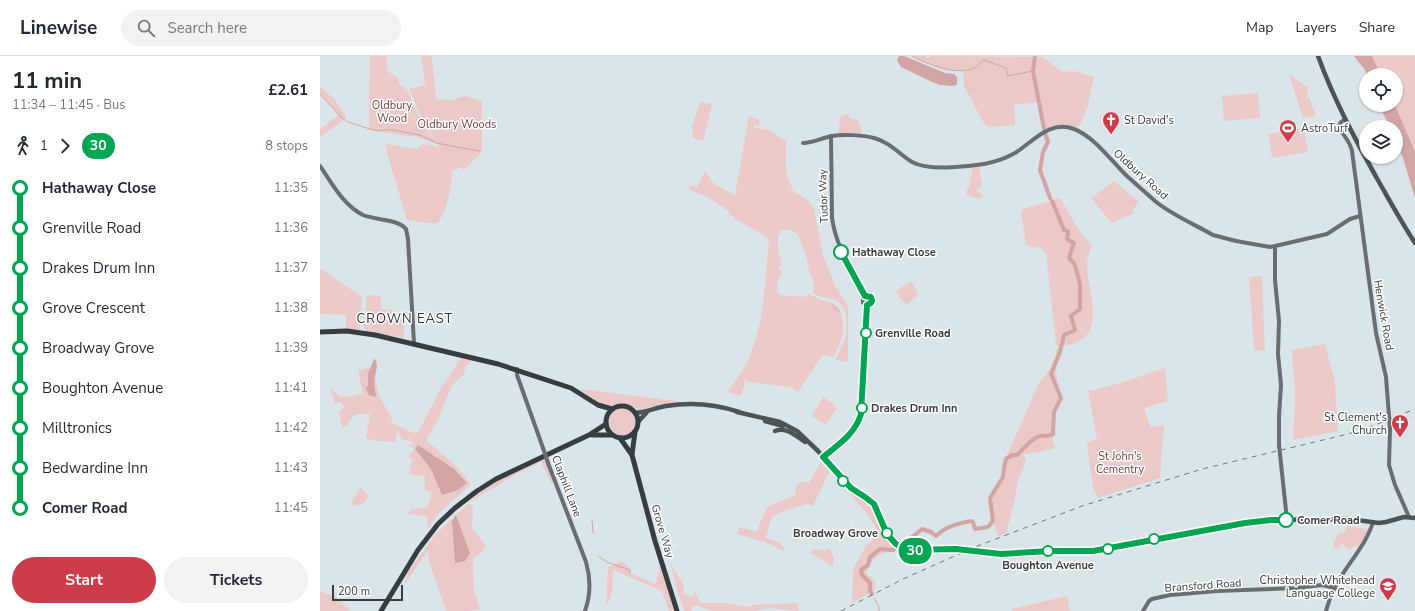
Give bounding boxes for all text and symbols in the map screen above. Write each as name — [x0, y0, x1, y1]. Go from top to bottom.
search box — [121, 10, 401, 46]
text: Linewise — [20, 15, 97, 41]
icon: search — [135, 17, 157, 39]
text: Search here — [167, 18, 247, 38]
text: Map — [1246, 18, 1273, 37]
text: Layers — [1295, 18, 1337, 37]
text: Share — [1359, 18, 1395, 37]
text: 11 min — [12, 66, 82, 96]
map controls — [1359, 68, 1403, 164]
button: locate — [1359, 68, 1403, 112]
text: £2.61 — [268, 80, 308, 100]
text: 11:34 – 11:45 · Bus — [12, 96, 126, 114]
park label: Oldbury Wood — [372, 98, 413, 126]
church icon: St David's — [1101, 110, 1121, 135]
place label: St David's — [1124, 113, 1174, 128]
park label: Oldbury Woods — [418, 117, 496, 132]
sports icon: AstroTurf — [1278, 118, 1298, 143]
button: layers — [1359, 120, 1403, 164]
place label: AstroTurf — [1301, 121, 1348, 136]
icon: walk — [12, 135, 34, 157]
icon: forward — [54, 135, 76, 157]
text: 30 — [90, 136, 107, 155]
text: 1 — [40, 137, 48, 155]
text: 8 stops — [265, 137, 308, 155]
street label: Oldbury Road — [1110, 146, 1171, 203]
street label: Tudor Way — [815, 168, 832, 223]
text: Hathaway Close — [42, 178, 156, 198]
text: 11:35 — [274, 179, 308, 197]
text: Grenville Road — [42, 218, 141, 238]
text: 11:36 — [274, 219, 308, 237]
marker: Hathaway Close — [833, 244, 849, 260]
place label: Hathaway Close — [852, 245, 936, 260]
text: Drakes Drum Inn — [42, 258, 155, 278]
text: 11:37 — [274, 259, 308, 277]
street label: Henwick Road — [1370, 279, 1397, 351]
text: Grove Crescent — [42, 298, 145, 318]
text: 11:38 — [274, 299, 308, 317]
district label: CROWN EAST — [357, 310, 453, 328]
place label: Grenville Road — [875, 326, 951, 341]
marker: Grenville Road — [860, 327, 872, 339]
text: Broadway Grove — [42, 338, 154, 358]
text: 11:39 — [274, 339, 308, 357]
text: Boughton Avenue — [42, 378, 163, 398]
text: 11:41 — [274, 379, 308, 397]
place label: Drakes Drum Inn — [871, 401, 957, 416]
marker: Drakes Drum Inn — [856, 402, 868, 414]
place label: St Clement's Church — [1324, 410, 1387, 438]
church icon: St Clement's Church — [1390, 413, 1410, 438]
text: Milltronics — [42, 418, 112, 438]
text: 11:42 — [274, 419, 308, 437]
park label: St John's Cementry — [1096, 449, 1144, 477]
street label: Claphill Lane — [548, 453, 585, 519]
text: Bedwardine Inn — [42, 458, 148, 478]
text: 11:43 — [274, 459, 308, 477]
unlabelled marker — [837, 475, 849, 487]
text: Comer Road — [42, 498, 127, 518]
text: 11:45 — [274, 499, 308, 517]
street label: Grove Way — [648, 503, 677, 560]
marker: Comer Road — [1278, 512, 1294, 528]
place label: Comer Road — [1297, 513, 1360, 528]
place label: Broadway Grove — [793, 526, 878, 541]
marker: Broadway Grove — [881, 527, 893, 539]
unlabelled marker — [1148, 533, 1160, 545]
line badge: 30 — [897, 538, 933, 564]
text: 30 — [907, 541, 923, 560]
unlabelled marker — [1102, 543, 1114, 555]
marker: Boughton Avenue — [1042, 545, 1054, 557]
button: Start — [12, 557, 156, 603]
button: Tickets — [164, 557, 308, 603]
place label: Boughton Avenue — [1002, 558, 1094, 573]
place label: Christopher Whitehead Language College — [1260, 573, 1375, 601]
street label: Bransford Road — [1164, 575, 1242, 596]
school or university icon: Christopher Whitehead Language College — [1378, 576, 1398, 601]
scale bar — [332, 583, 403, 602]
text: 200 m — [338, 584, 370, 599]

